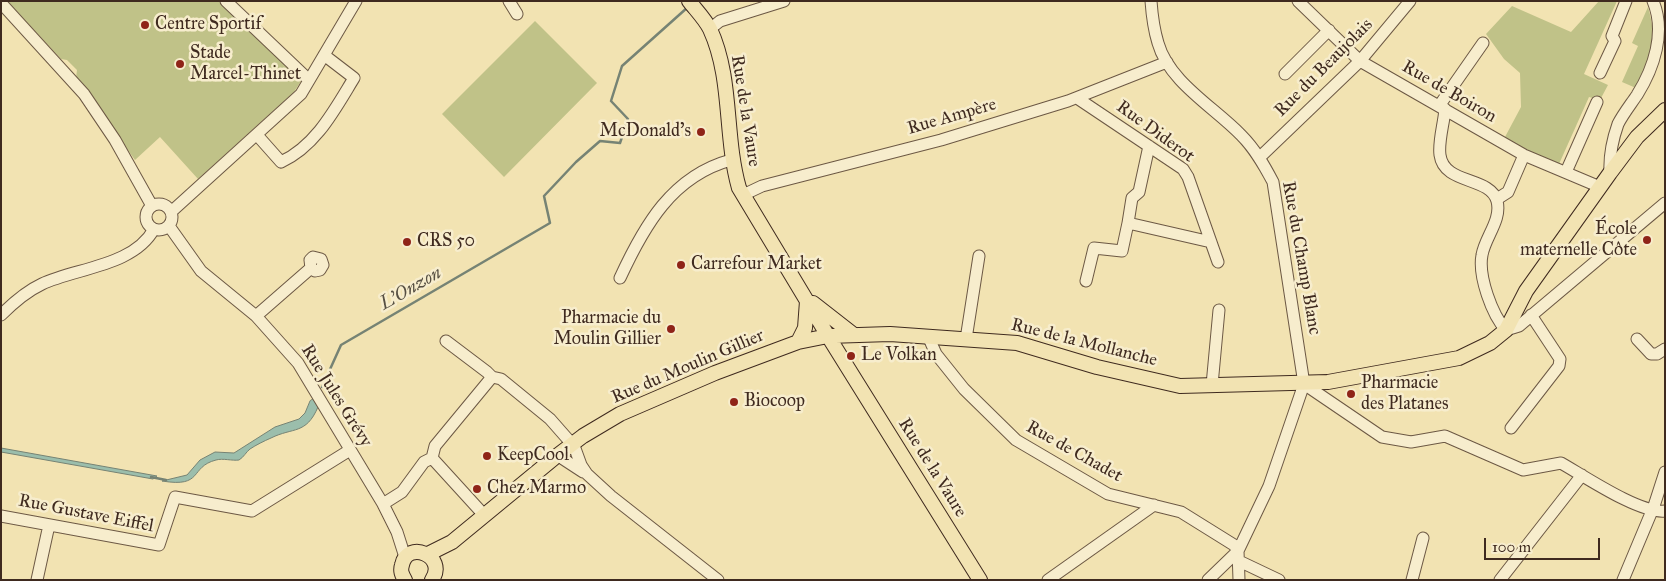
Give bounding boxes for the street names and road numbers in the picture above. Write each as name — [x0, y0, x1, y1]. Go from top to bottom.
street label: Rue du Beaujolais — [1270, 14, 1378, 122]
street label: Rue de la Vaure — [726, 54, 764, 168]
street label: Rue de Boiron — [1398, 56, 1500, 128]
street label: Rue Ampère — [905, 94, 999, 140]
street label: Rue Diderot — [1112, 96, 1198, 168]
street label: Rue du Champ Blanc — [1277, 180, 1325, 336]
street label: Rue de la Mollanche — [1009, 314, 1159, 372]
street label: Rue du Moulin Gillier — [609, 325, 767, 409]
street label: Rue Jules Grévy — [296, 341, 376, 451]
street label: Rue de la Vaure — [893, 415, 971, 521]
street label: Rue de Chadet — [1022, 417, 1126, 487]
street label: Rue Gustave Eiffel — [17, 490, 155, 538]

